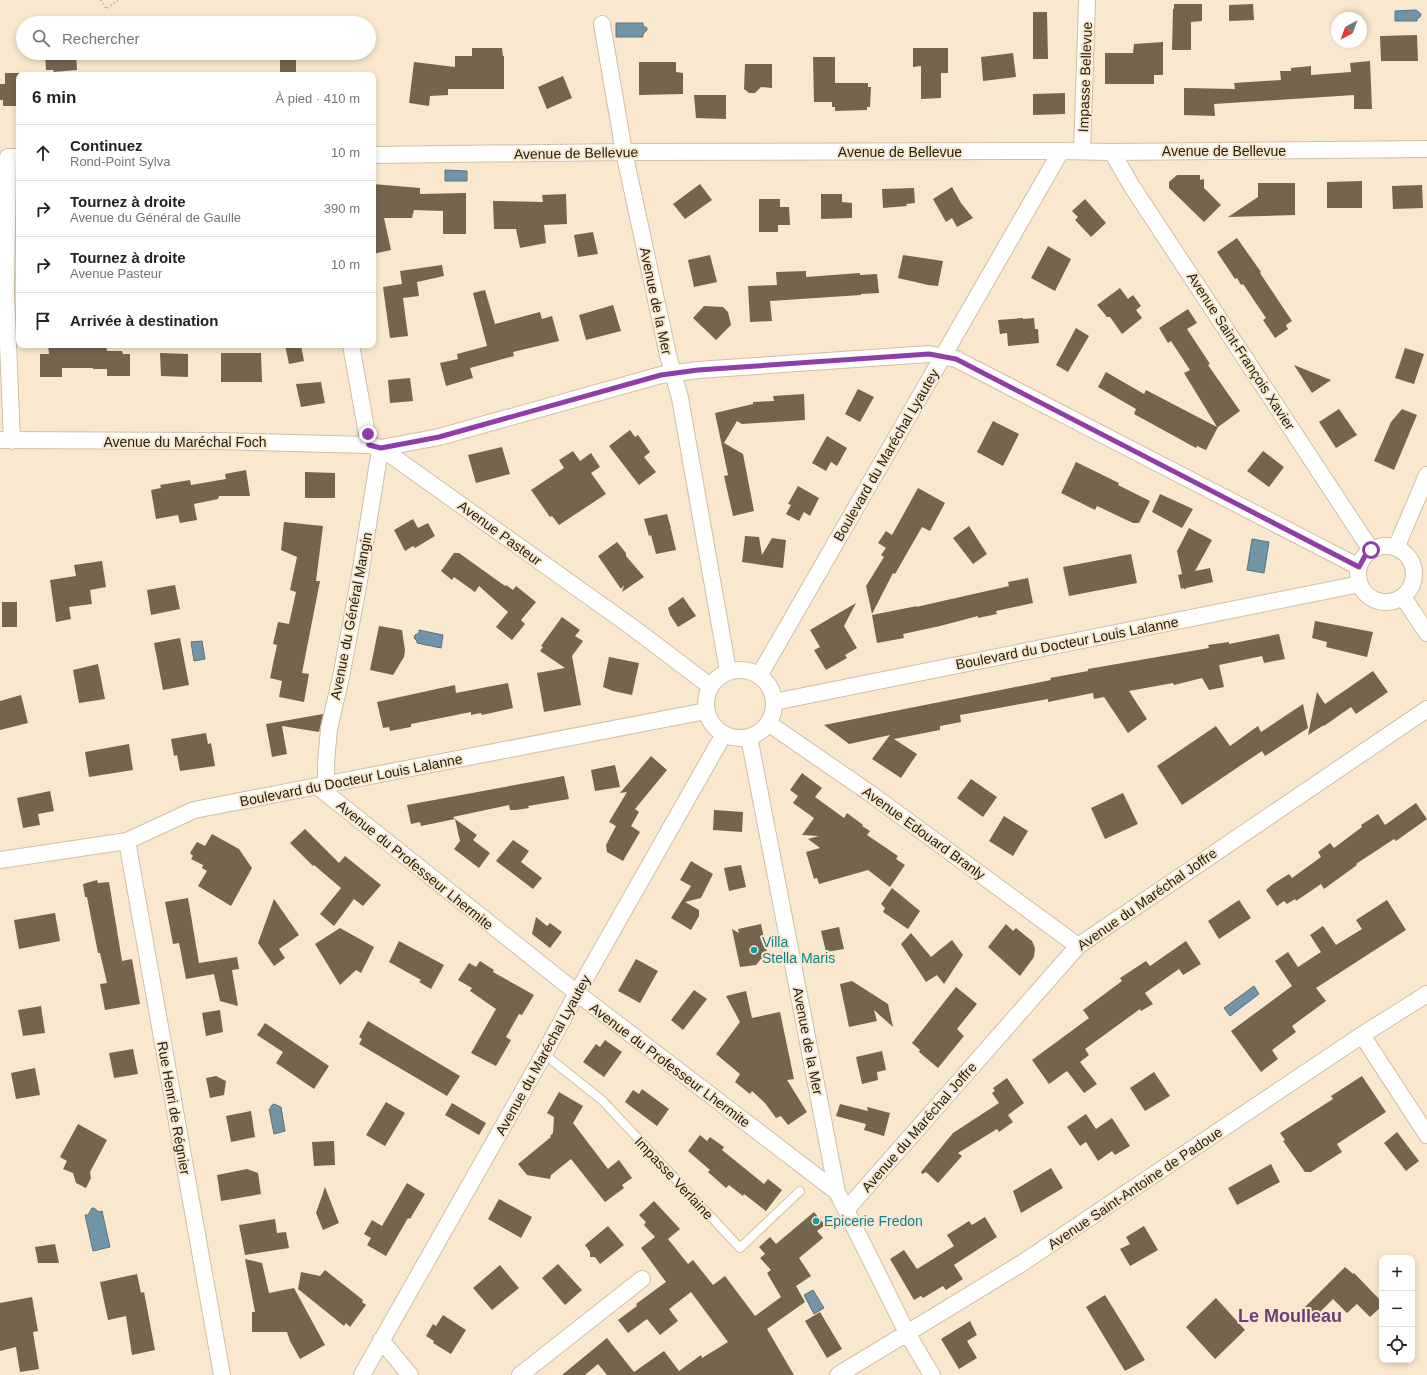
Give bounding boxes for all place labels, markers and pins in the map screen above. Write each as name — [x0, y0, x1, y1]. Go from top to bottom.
place label: Villa Stella Maris — [762, 934, 835, 966]
marker: Villa Stella Maris — [749, 945, 759, 955]
place label: Epicerie Fredon — [824, 1213, 923, 1229]
marker: Epicerie Fredon — [811, 1216, 821, 1226]

